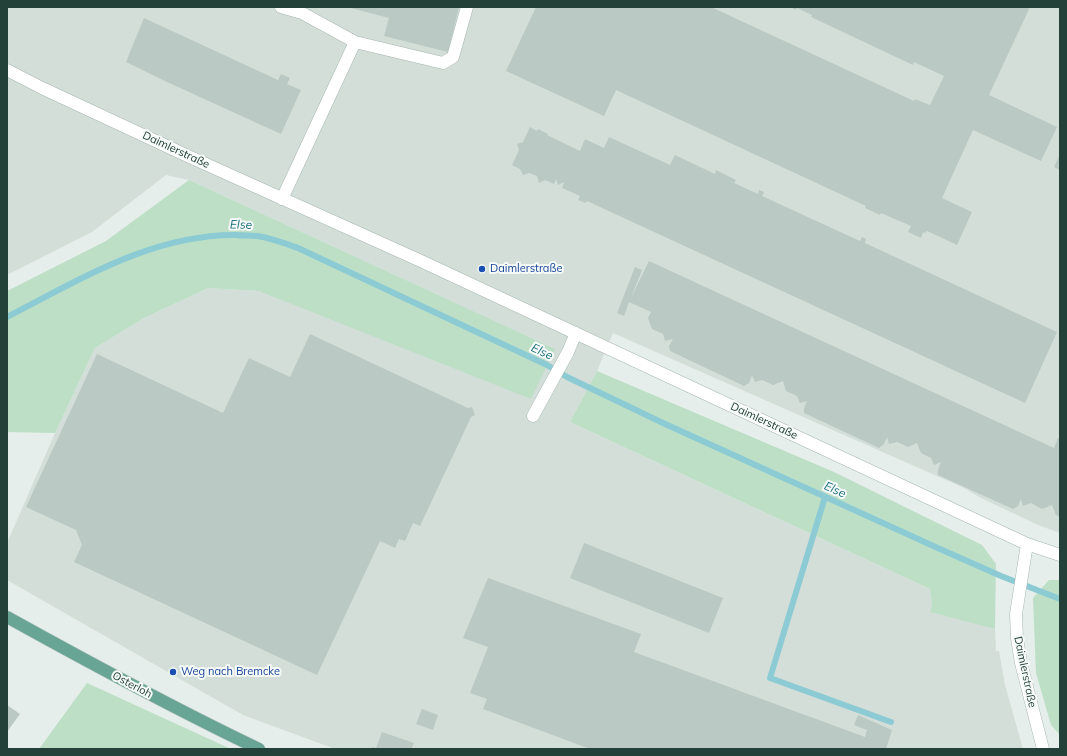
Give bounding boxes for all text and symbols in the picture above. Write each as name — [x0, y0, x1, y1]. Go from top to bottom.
street label: Daimlerstraße — [140, 129, 212, 171]
water label: Else — [230, 218, 252, 232]
place label: Daimlerstraße — [490, 262, 562, 276]
marker: Daimlerstraße — [477, 264, 487, 274]
water label: Else — [529, 341, 555, 363]
street label: Daimlerstraße — [728, 400, 800, 442]
water label: Else — [822, 479, 848, 501]
street label: Daimlerstraße — [1011, 635, 1039, 709]
place label: Weg nach Bremcke — [181, 665, 280, 679]
marker: Weg nach Bremcke — [168, 667, 178, 677]
street label: Osterloh — [110, 669, 154, 701]

